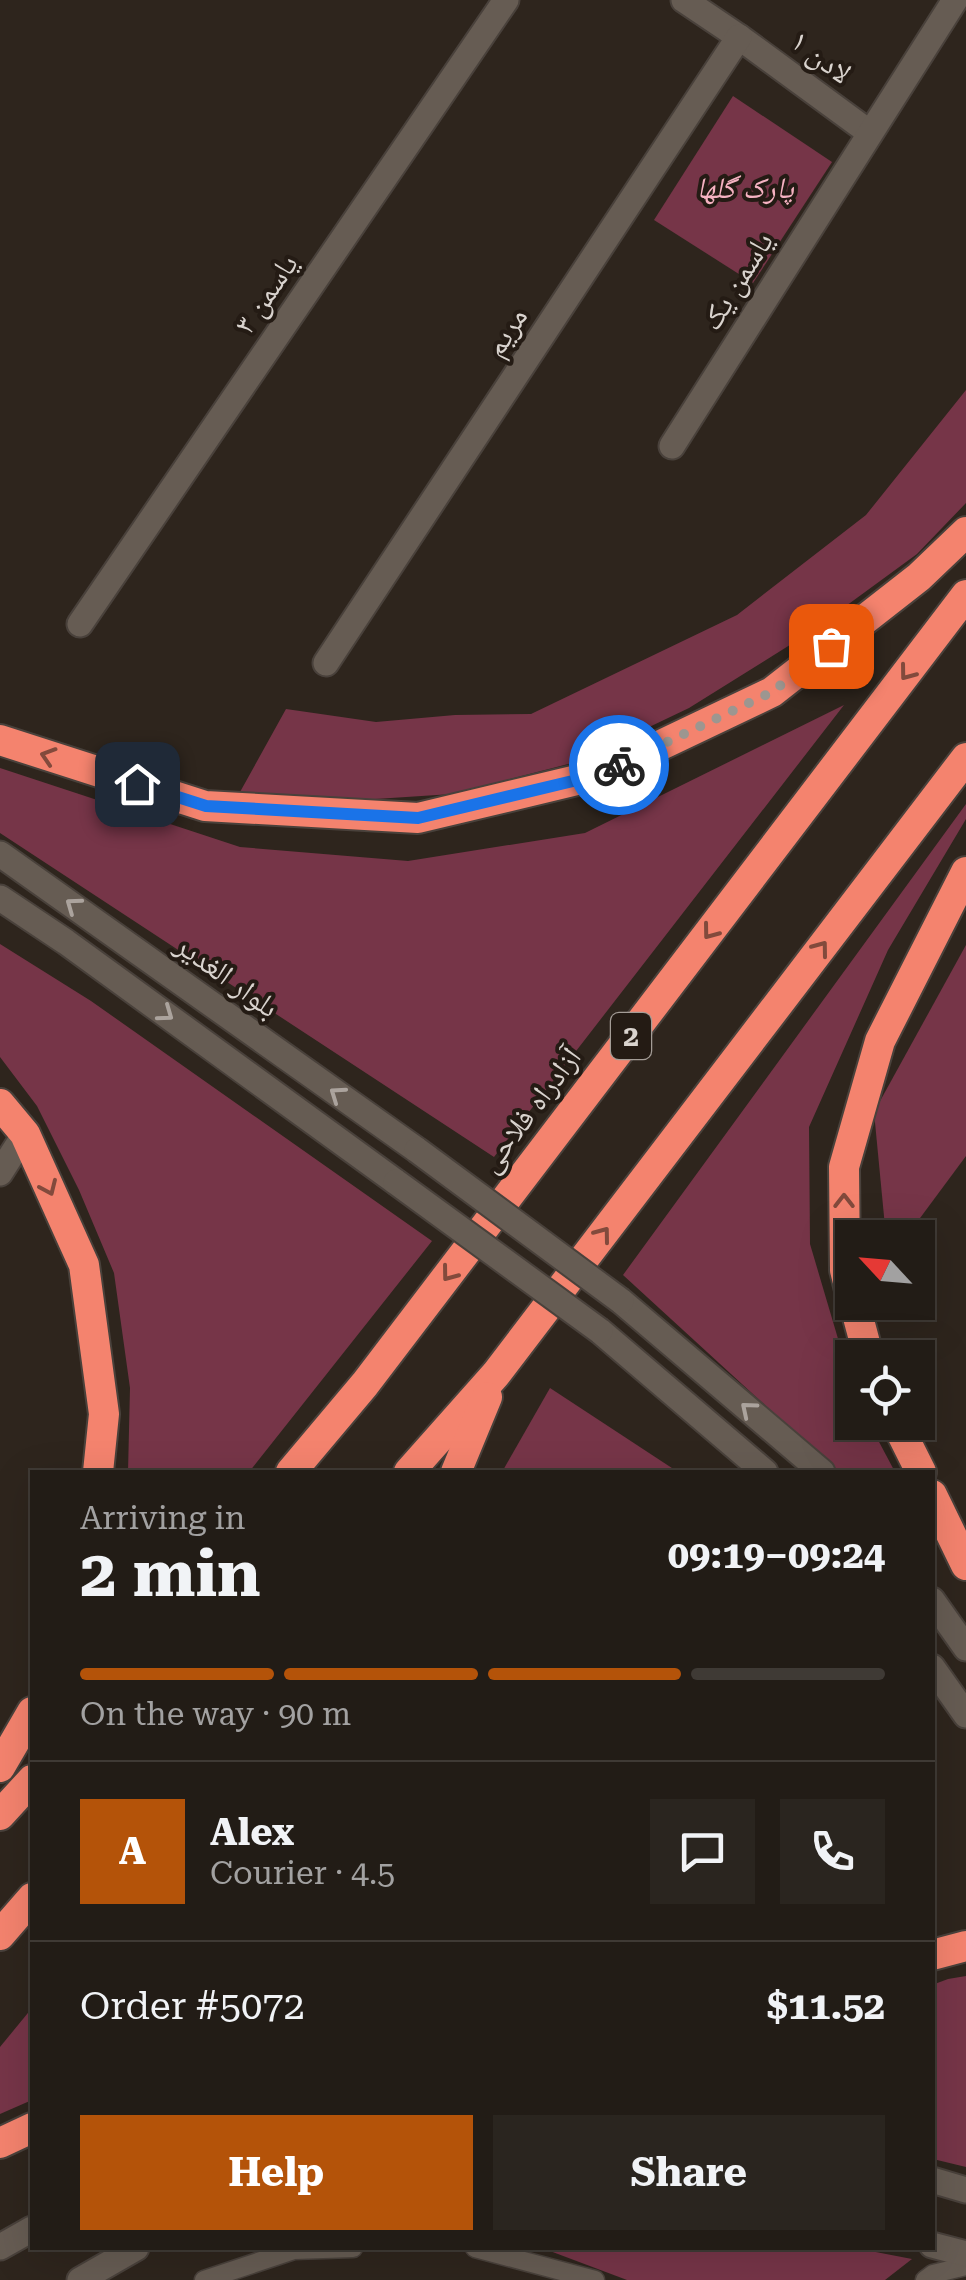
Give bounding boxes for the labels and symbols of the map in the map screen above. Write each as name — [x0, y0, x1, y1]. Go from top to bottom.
street label: لادن ۱ — [784, 23, 858, 91]
park label: پارک گلها — [696, 170, 794, 206]
street label: یاسمن یک — [693, 225, 781, 337]
street label: یاسمن ۳ — [226, 247, 306, 341]
street label: مریم — [477, 300, 537, 365]
pin — [789, 604, 874, 689]
one-way arrow — [901, 662, 919, 680]
courier — [569, 715, 669, 815]
pin — [95, 742, 180, 827]
one-way arrow — [41, 747, 58, 767]
one-way arrow — [65, 899, 84, 917]
one-way arrow — [704, 920, 722, 938]
street label: بلوار الغدیر — [168, 926, 286, 1025]
one-way arrow — [810, 941, 827, 959]
one-way arrow — [155, 1003, 173, 1020]
road number: 2 — [611, 1013, 651, 1059]
street label: آزادراه فلاحی — [471, 1039, 590, 1180]
one-way arrow — [330, 1088, 348, 1106]
one-way arrow — [37, 1178, 57, 1196]
one-way arrow — [834, 1193, 855, 1209]
north arrow — [835, 1220, 935, 1320]
one-way arrow — [592, 1227, 609, 1245]
one-way arrow — [444, 1262, 461, 1280]
one-way arrow — [741, 1403, 759, 1421]

